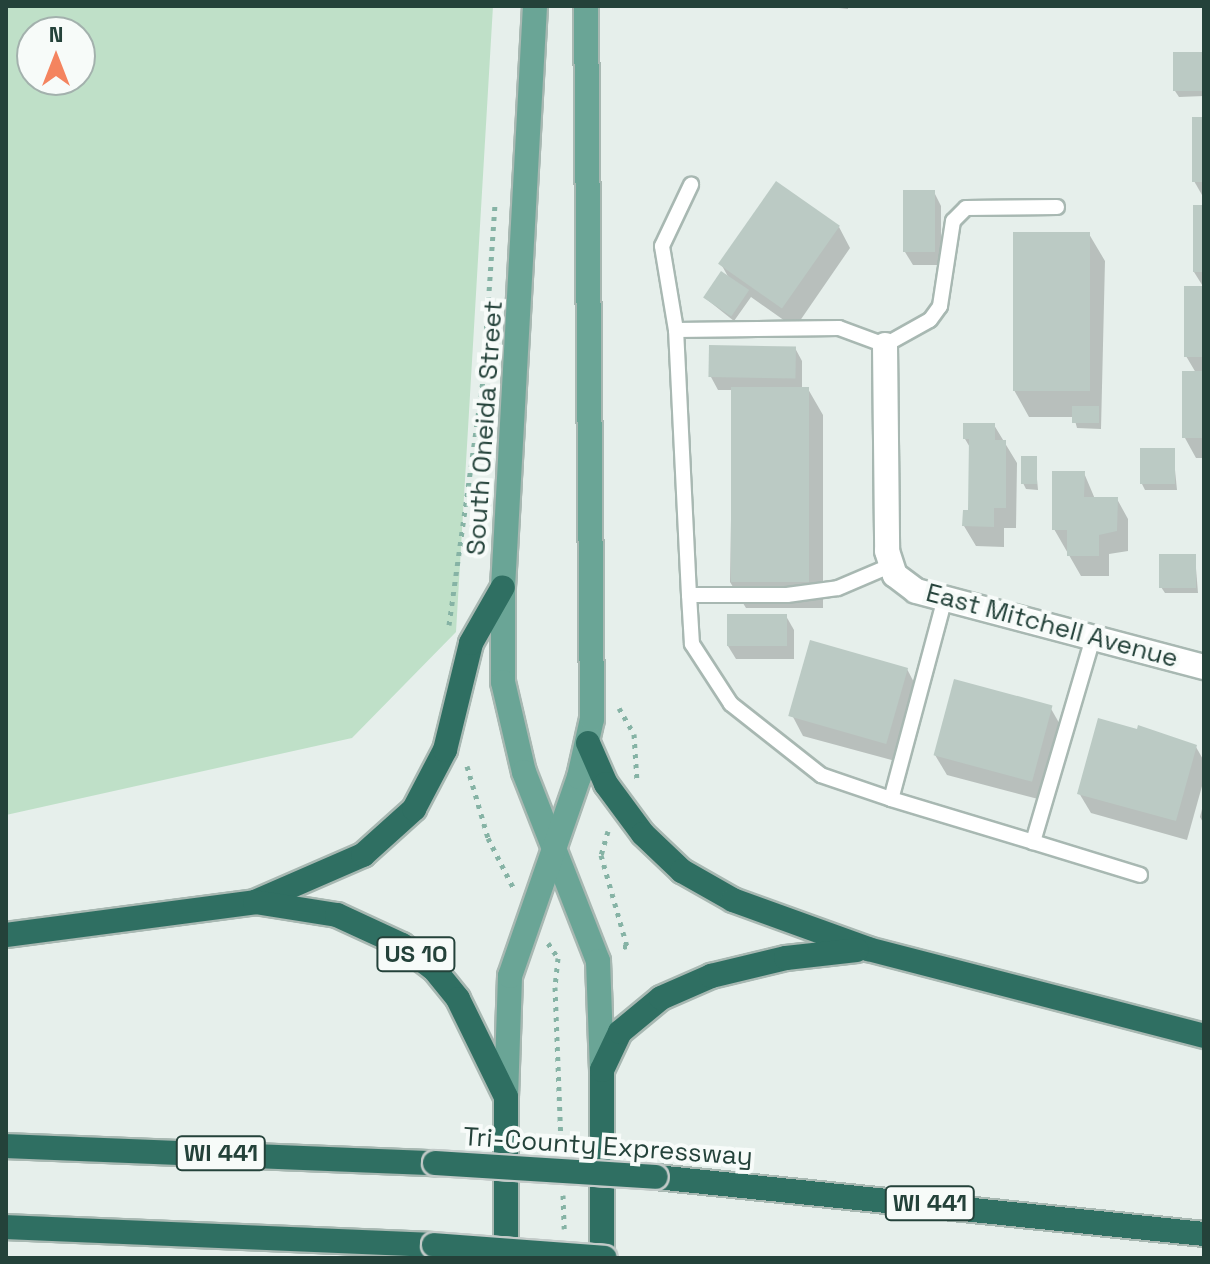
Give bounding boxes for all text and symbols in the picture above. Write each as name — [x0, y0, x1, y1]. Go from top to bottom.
north arrow — [16, 16, 96, 96]
text: N — [49, 20, 63, 48]
street label: South Oneida Street — [461, 300, 509, 556]
street label: East Mitchell Avenue — [922, 577, 1182, 675]
road number: US 10 — [376, 934, 456, 974]
street label: Tri-County Expressway — [462, 1121, 754, 1173]
road number: WI 441 — [175, 1133, 267, 1173]
road number: WI 441 — [884, 1183, 976, 1223]

